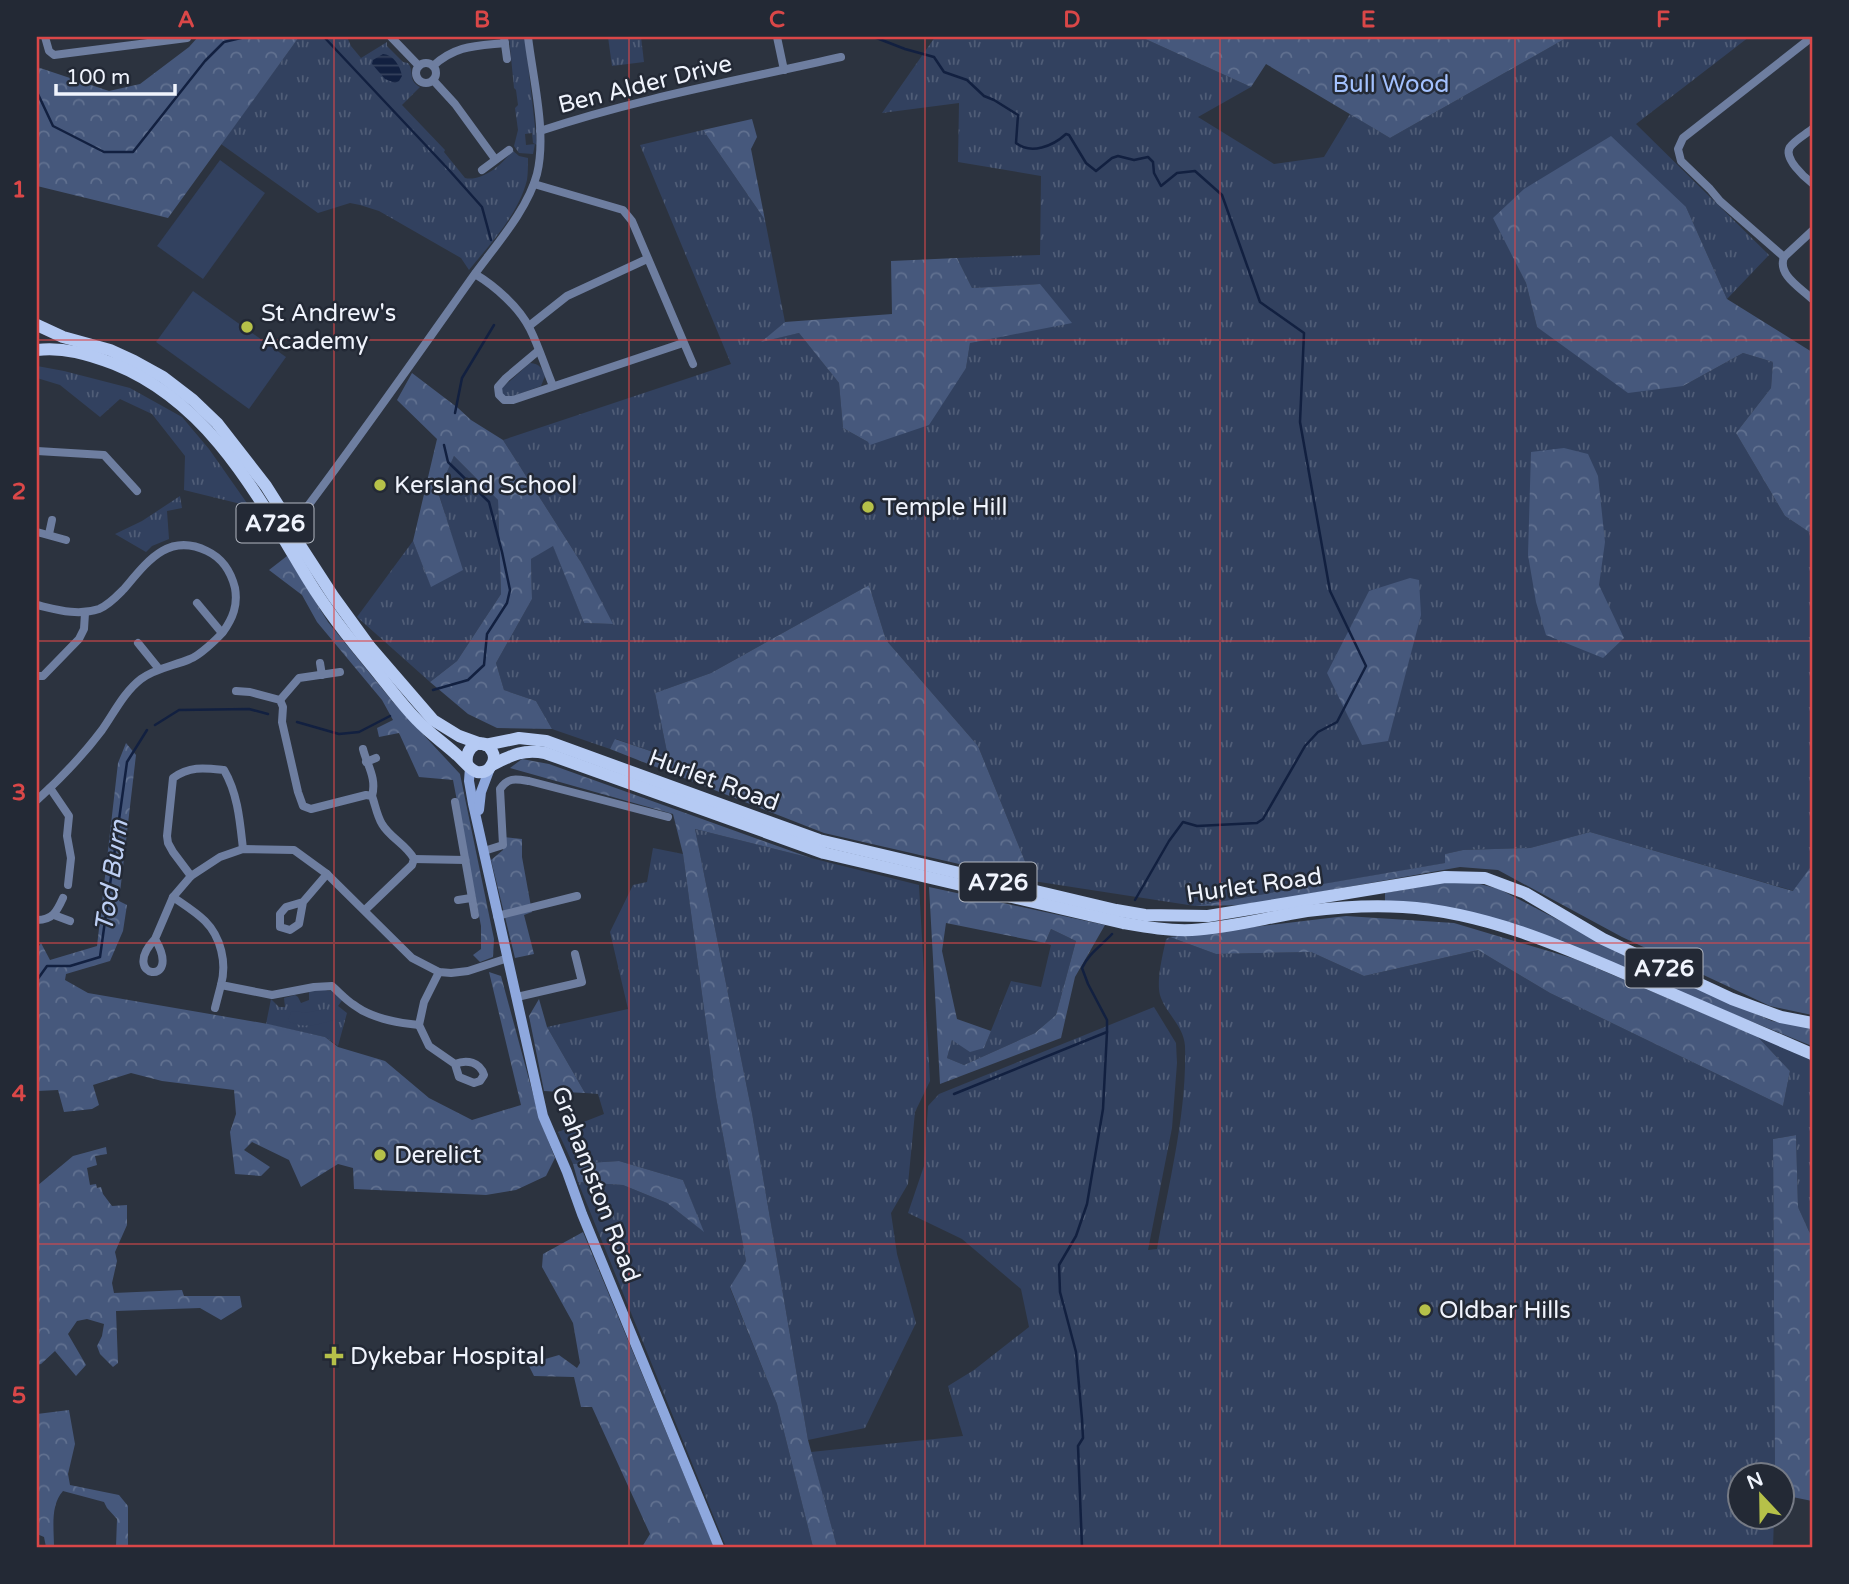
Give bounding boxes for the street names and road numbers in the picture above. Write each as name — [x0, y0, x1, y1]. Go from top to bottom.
street label: Ben Alder Drive — [555, 49, 735, 120]
road number: A726 — [236, 503, 314, 542]
street label: Hurlet Road — [645, 743, 783, 818]
road number: A726 — [960, 862, 1036, 902]
street label: Hurlet Road — [1184, 862, 1324, 909]
road number: A726 — [1626, 948, 1702, 987]
street label: Grahamston Road — [545, 1082, 646, 1286]

